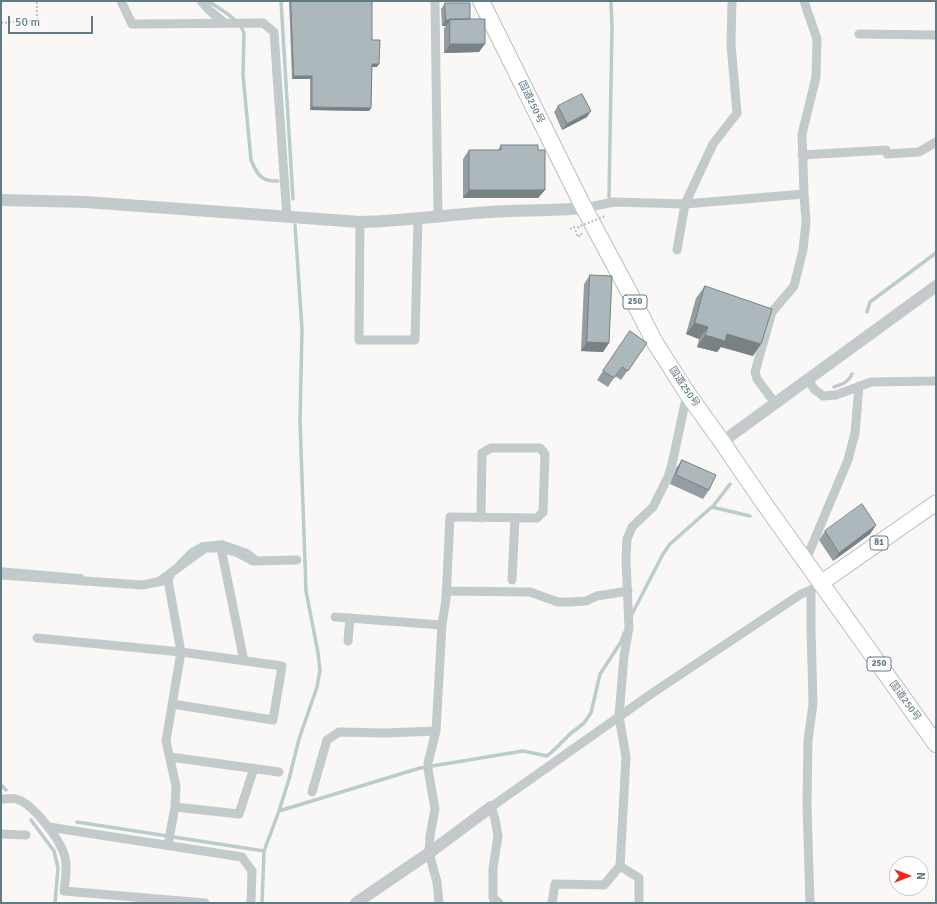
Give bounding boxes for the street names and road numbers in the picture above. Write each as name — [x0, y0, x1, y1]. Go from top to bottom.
street label: 国道250号 — [515, 79, 547, 125]
road number: 250 — [623, 295, 647, 309]
street label: 国道250号 — [666, 364, 702, 410]
road number: 81 — [870, 536, 888, 550]
road number: 250 — [867, 657, 891, 671]
street label: 国道250号 — [887, 679, 923, 723]

